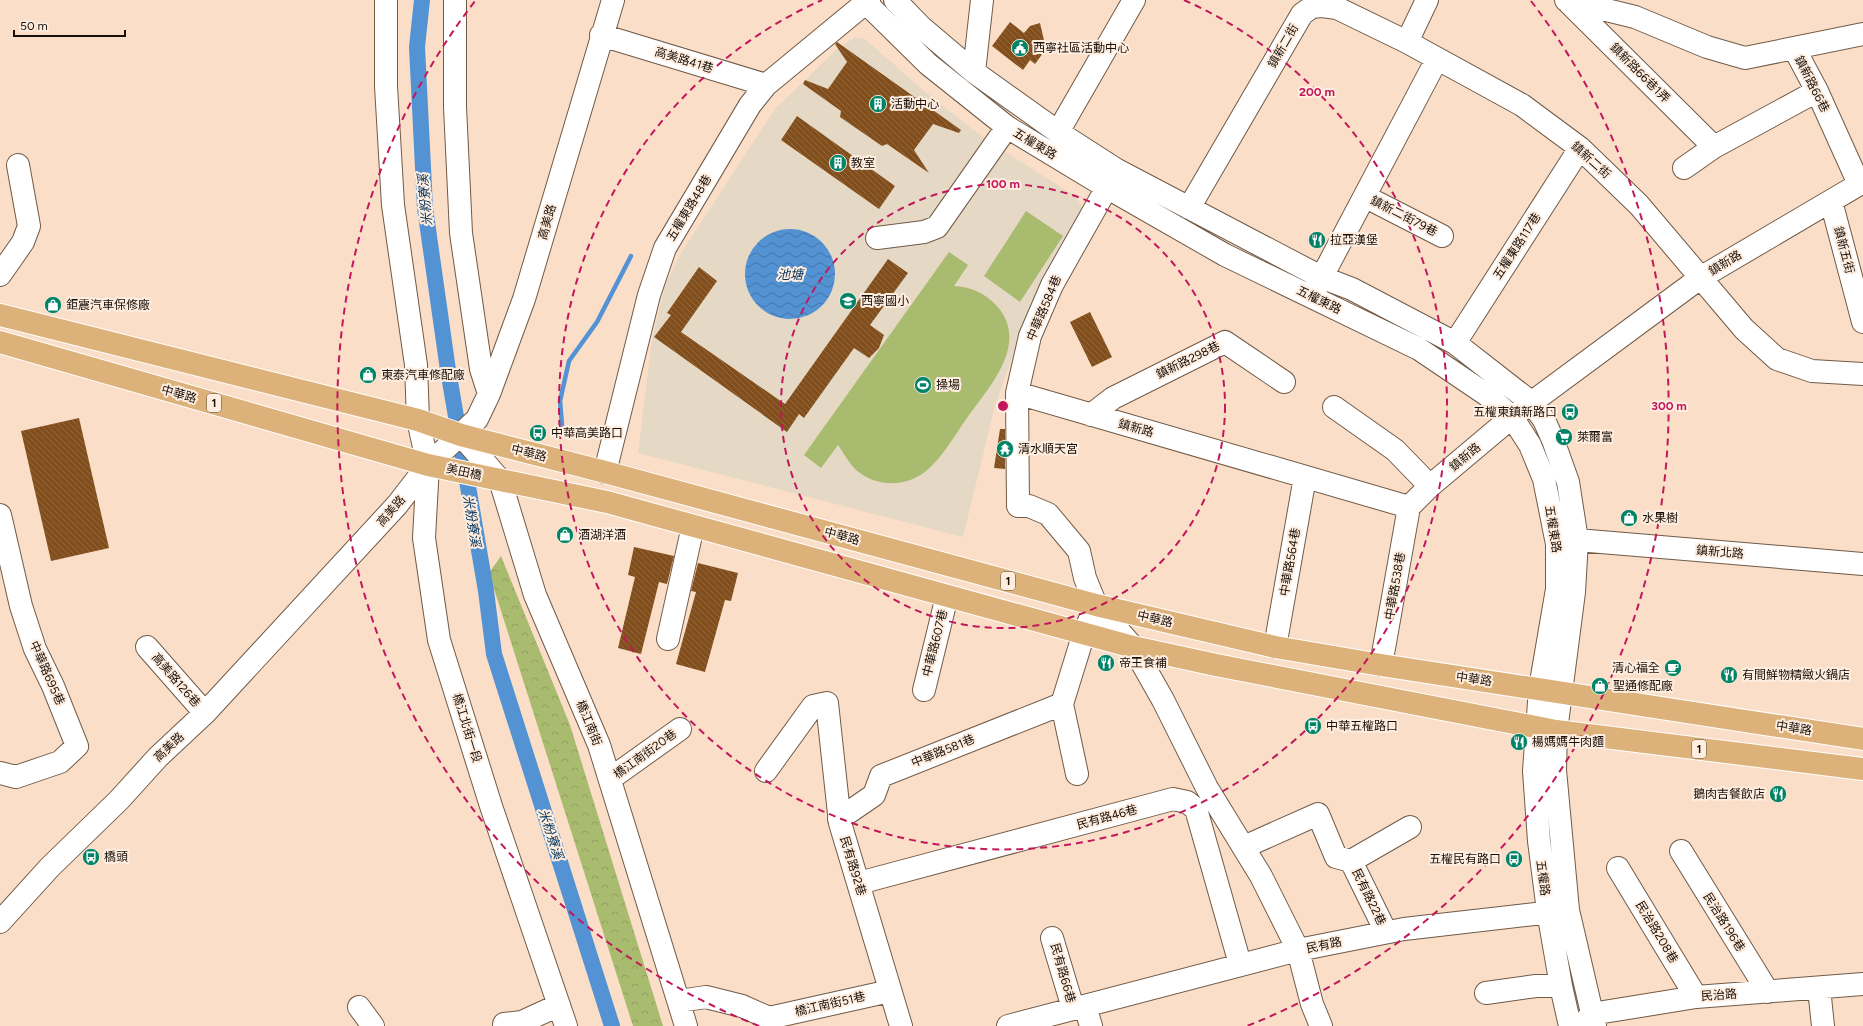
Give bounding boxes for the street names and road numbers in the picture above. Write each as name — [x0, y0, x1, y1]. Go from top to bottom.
street label: 鎮新二街 — [1265, 22, 1301, 70]
street label: 鎮新路66巷1弄 — [1607, 40, 1673, 106]
street label: 高美路41巷 — [653, 44, 715, 76]
street label: 鎮新路66巷 — [1792, 53, 1832, 115]
street label: 五權東路 — [1011, 126, 1059, 162]
street label: 鎮新二街 — [1568, 139, 1614, 181]
street label: 五權東路48巷 — [664, 172, 714, 244]
street label: 鎮新二街79巷 — [1368, 193, 1440, 239]
street label: 高美路 — [535, 203, 559, 241]
street label: 五權東路117巷 — [1490, 210, 1544, 282]
street label: 鎮新五街 — [1831, 225, 1857, 275]
street label: 鎮新路 — [1706, 248, 1744, 278]
street label: 中華路584巷 — [1024, 273, 1064, 343]
street label: 五權東路 — [1294, 283, 1344, 317]
street label: 鎮新路298巷 — [1154, 339, 1222, 381]
street label: 中華路 — [160, 382, 198, 406]
road number: 1 — [207, 394, 221, 412]
street label: 鎮新路 — [1117, 416, 1155, 440]
street label: 鎮新路 — [1447, 440, 1483, 474]
street label: 中華路 — [510, 442, 548, 464]
street label: 美田橋 — [445, 461, 483, 483]
street label: 高美路 — [374, 493, 408, 529]
street label: 五權東路 — [1542, 504, 1564, 554]
street label: 中華路 — [823, 525, 861, 547]
street label: 中華路564巷 — [1277, 527, 1303, 597]
street label: 鎮新北路 — [1695, 543, 1745, 561]
street label: 中華路538巷 — [1382, 551, 1408, 621]
road number: 1 — [1001, 572, 1015, 590]
street label: 中華路607巷 — [920, 608, 950, 678]
street label: 中華路 — [1136, 608, 1174, 630]
street label: 中華路695巷 — [27, 639, 67, 707]
street label: 高美路126巷 — [149, 650, 203, 710]
street label: 中華路 — [1455, 670, 1493, 688]
street label: 橋江北街一段 — [450, 692, 484, 764]
street label: 橋江南街 — [574, 698, 604, 748]
street label: 中華路 — [1775, 718, 1813, 738]
street label: 橋江南街20巷 — [611, 726, 679, 782]
street label: 高美路 — [151, 730, 187, 764]
street label: 中華路581巷 — [909, 732, 977, 770]
road number: 1 — [1692, 740, 1706, 758]
street label: 民有路46巷 — [1075, 802, 1139, 832]
street label: 民有路92巷 — [837, 835, 869, 897]
street label: 五權路 — [1534, 859, 1552, 897]
street label: 民有路22巷 — [1349, 866, 1389, 928]
street label: 民治路196巷 — [1700, 890, 1748, 954]
street label: 民治路208巷 — [1633, 898, 1681, 966]
street label: 民有路 — [1305, 934, 1343, 956]
street label: 民有路66巷 — [1048, 941, 1078, 1005]
street label: 民治路 — [1701, 987, 1737, 1003]
street label: 橋江南街51巷 — [793, 989, 867, 1019]

